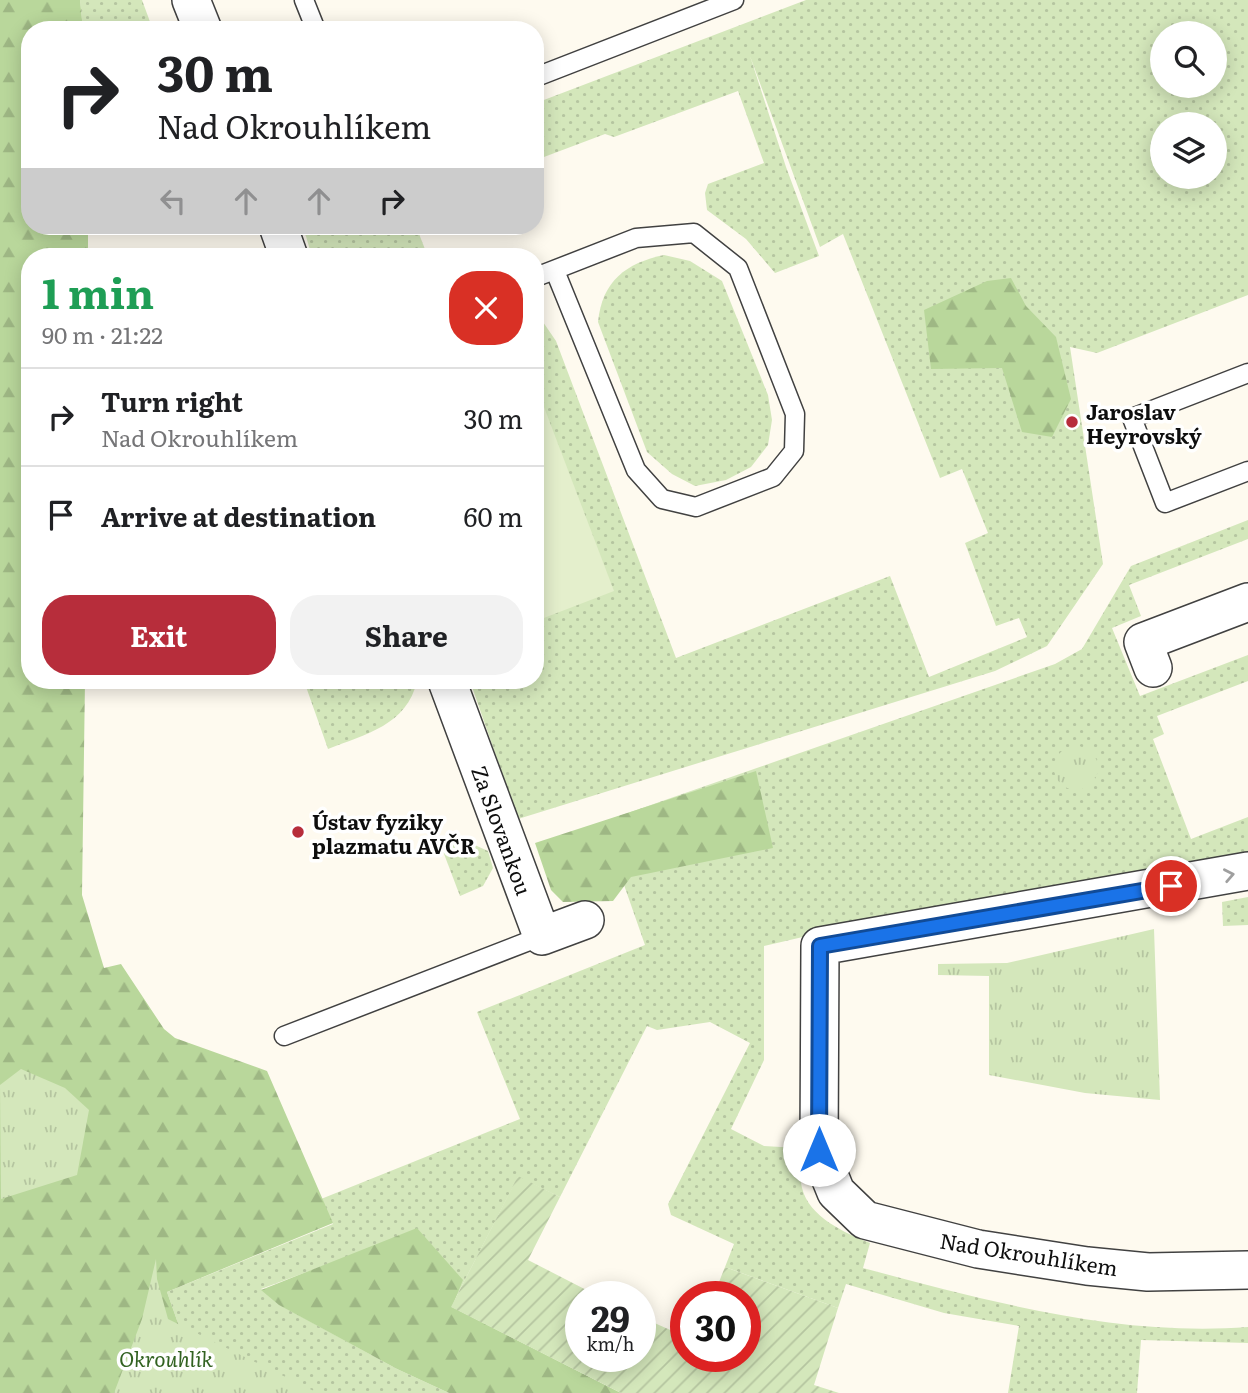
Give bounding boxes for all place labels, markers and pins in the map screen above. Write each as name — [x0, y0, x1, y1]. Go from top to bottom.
place label: Jaroslav Heyrovský — [1086, 395, 1202, 450]
marker: Jaroslav Heyrovský — [1064, 414, 1080, 430]
place label: Ústav fyziky plazmatu AVČR — [312, 805, 476, 860]
marker: Ústav fyziky plazmatu AVČR — [290, 824, 306, 840]
pin — [1141, 856, 1201, 916]

